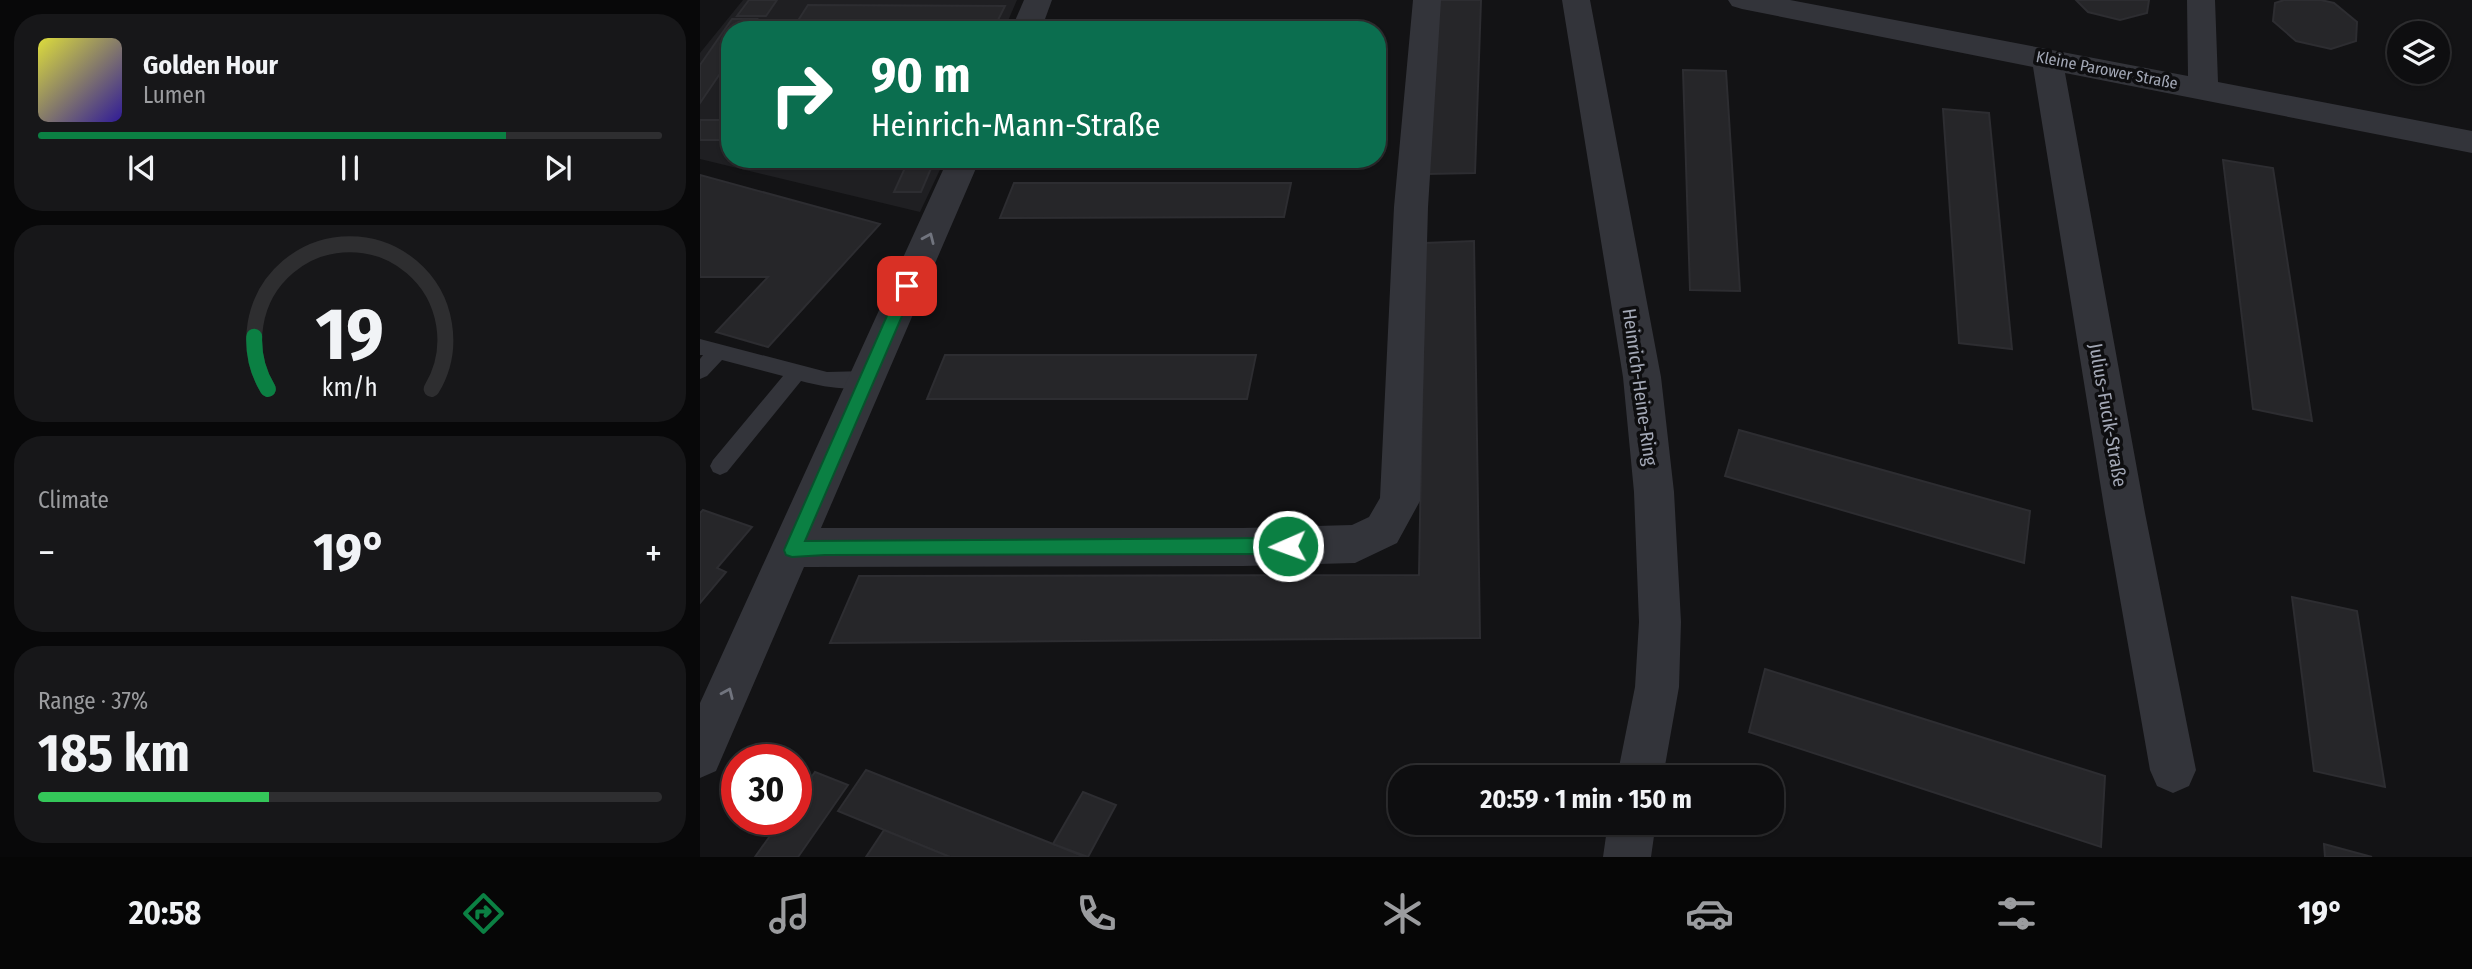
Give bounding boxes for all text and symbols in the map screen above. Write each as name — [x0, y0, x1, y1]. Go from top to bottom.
map controls — [2387, 21, 2450, 84]
button: layers — [2387, 21, 2450, 84]
text: 90 m — [871, 46, 971, 105]
street label: Kleine Parower Straße — [2035, 47, 2180, 93]
icon: right — [756, 49, 847, 140]
text: Golden Hour — [143, 50, 278, 81]
text: Lumen — [143, 81, 206, 109]
text: Heinrich-Mann-Straße — [871, 106, 1161, 144]
icon: previous — [123, 149, 161, 187]
icon: pause — [331, 149, 369, 187]
icon: next — [539, 149, 577, 187]
one-way arrow — [921, 233, 935, 246]
pin — [877, 256, 937, 316]
icon: arrive — [888, 267, 926, 305]
text: 19 — [316, 292, 384, 379]
street label: Heinrich-Heine-Ring — [1618, 307, 1662, 467]
street label: Julius-Fucik-Straße — [2084, 341, 2132, 489]
text: km/h — [322, 373, 378, 403]
text: Climate — [38, 486, 109, 514]
position arrow — [1251, 509, 1325, 583]
text: 19° — [313, 521, 387, 584]
text: − — [38, 530, 55, 576]
text: + — [645, 530, 662, 576]
text: Range · 37% — [38, 687, 148, 715]
one-way arrow — [720, 688, 734, 700]
text: 185 km — [38, 722, 190, 785]
speed limit sign: 30 — [721, 744, 812, 835]
text: 20:59 · 1 min · 150 m — [1480, 784, 1692, 815]
icon: directions — [459, 889, 508, 938]
icon: music — [765, 889, 814, 938]
icon: phone — [1072, 889, 1121, 938]
icon: climate — [1378, 889, 1427, 938]
icon: car — [1685, 889, 1734, 938]
icon: filters — [1992, 889, 2041, 938]
text: 20:58 — [129, 894, 201, 932]
text: 19° — [2298, 894, 2343, 932]

